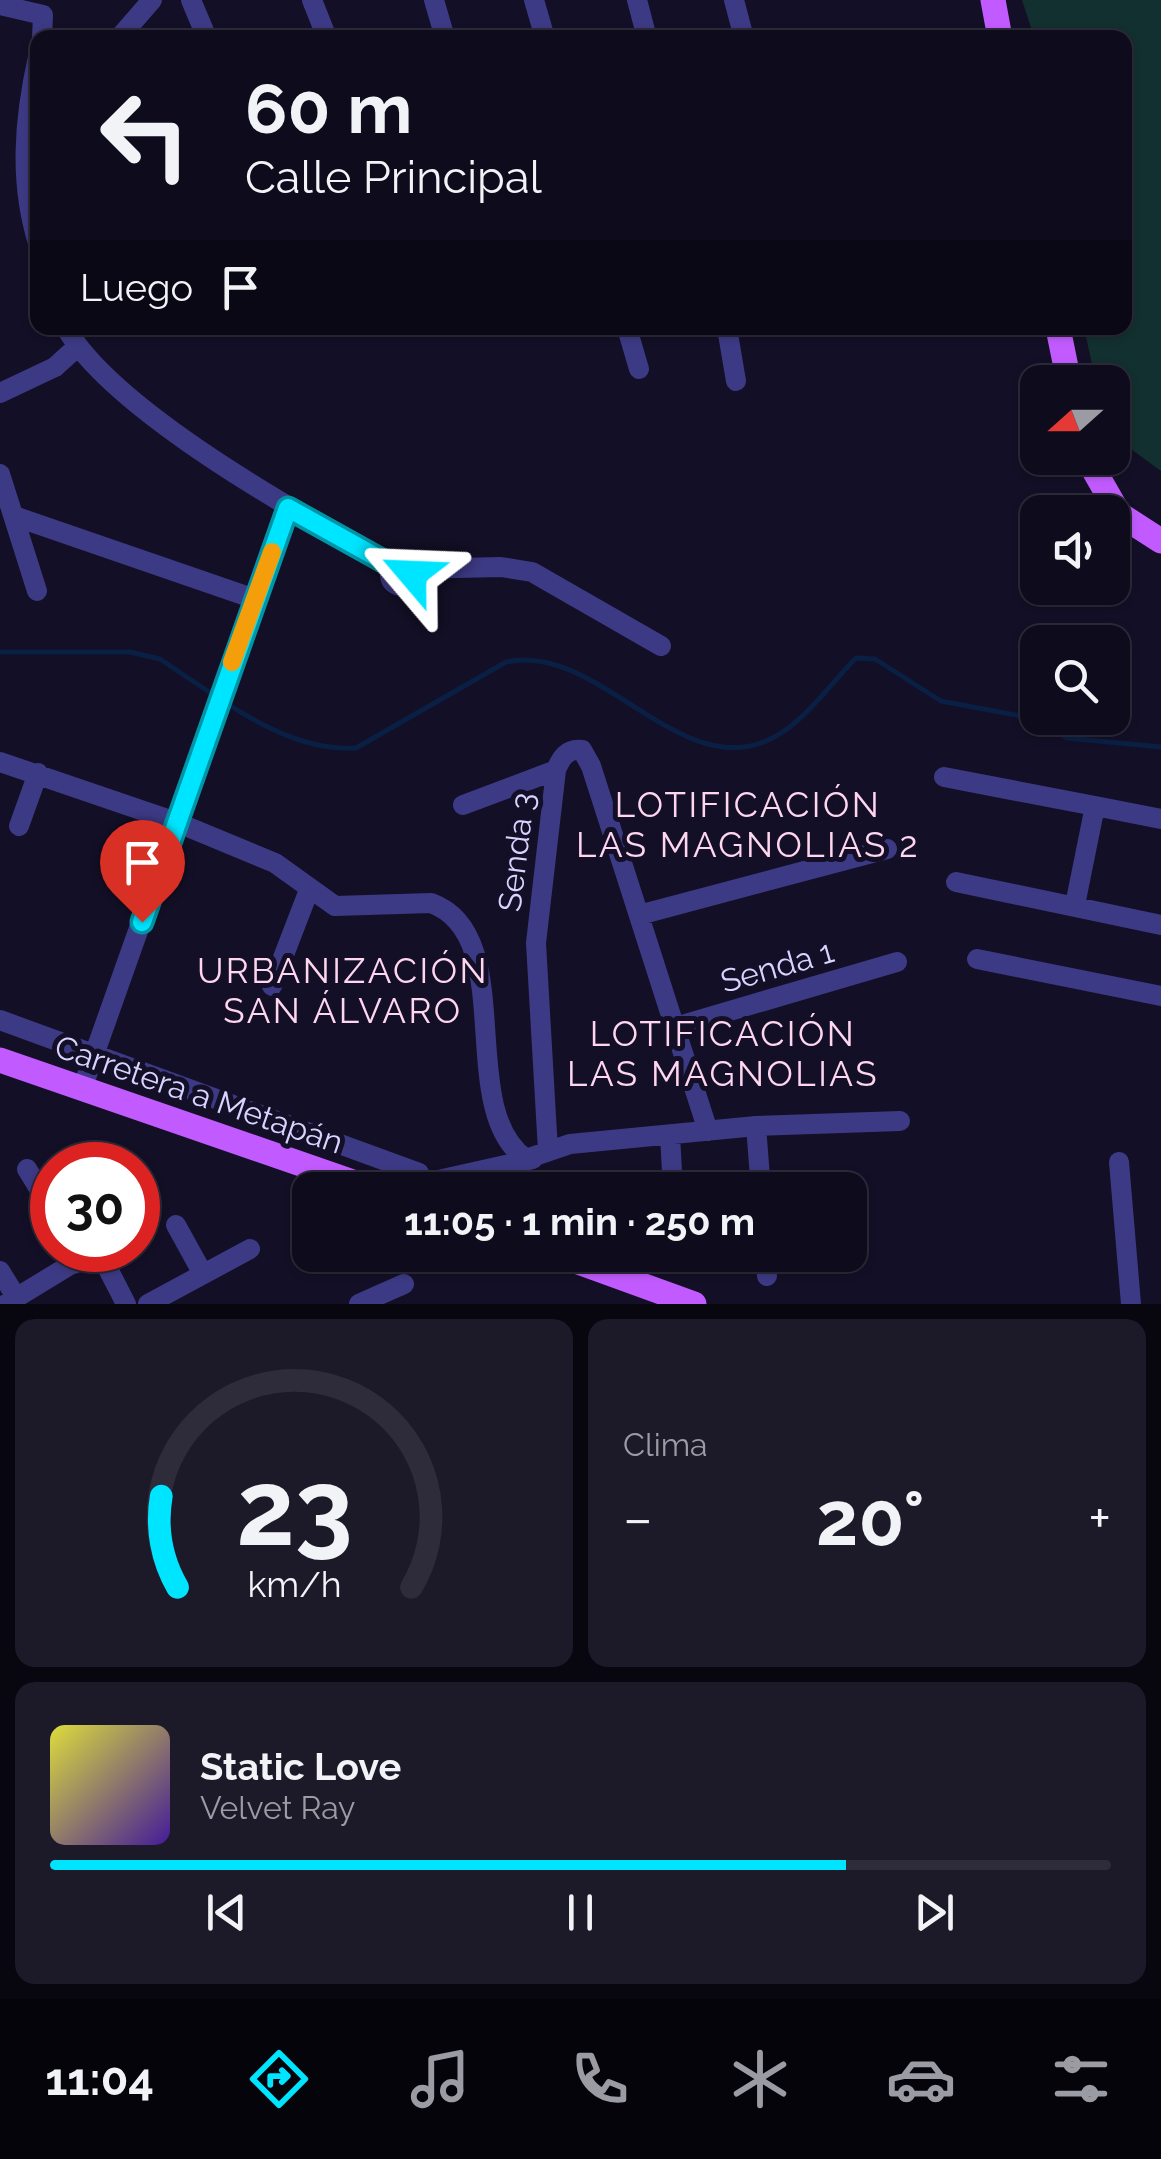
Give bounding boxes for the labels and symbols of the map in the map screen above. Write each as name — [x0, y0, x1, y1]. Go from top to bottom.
north arrow — [1020, 365, 1130, 475]
position arrow — [360, 522, 464, 626]
district label: LOTIFICACIÓN LAS MAGNOLIAS 2 — [576, 784, 920, 865]
street label: Senda 3 — [490, 790, 542, 914]
pin — [100, 820, 185, 923]
street label: Senda 1 — [716, 932, 838, 1000]
district label: URBANIZACIÓN SAN ÁLVARO — [197, 950, 489, 1031]
district label: LOTIFICACIÓN LAS MAGNOLIAS — [567, 1013, 879, 1094]
street label: Carretera a Metapán — [50, 1027, 348, 1161]
speed limit sign: 30 — [30, 1142, 160, 1272]

